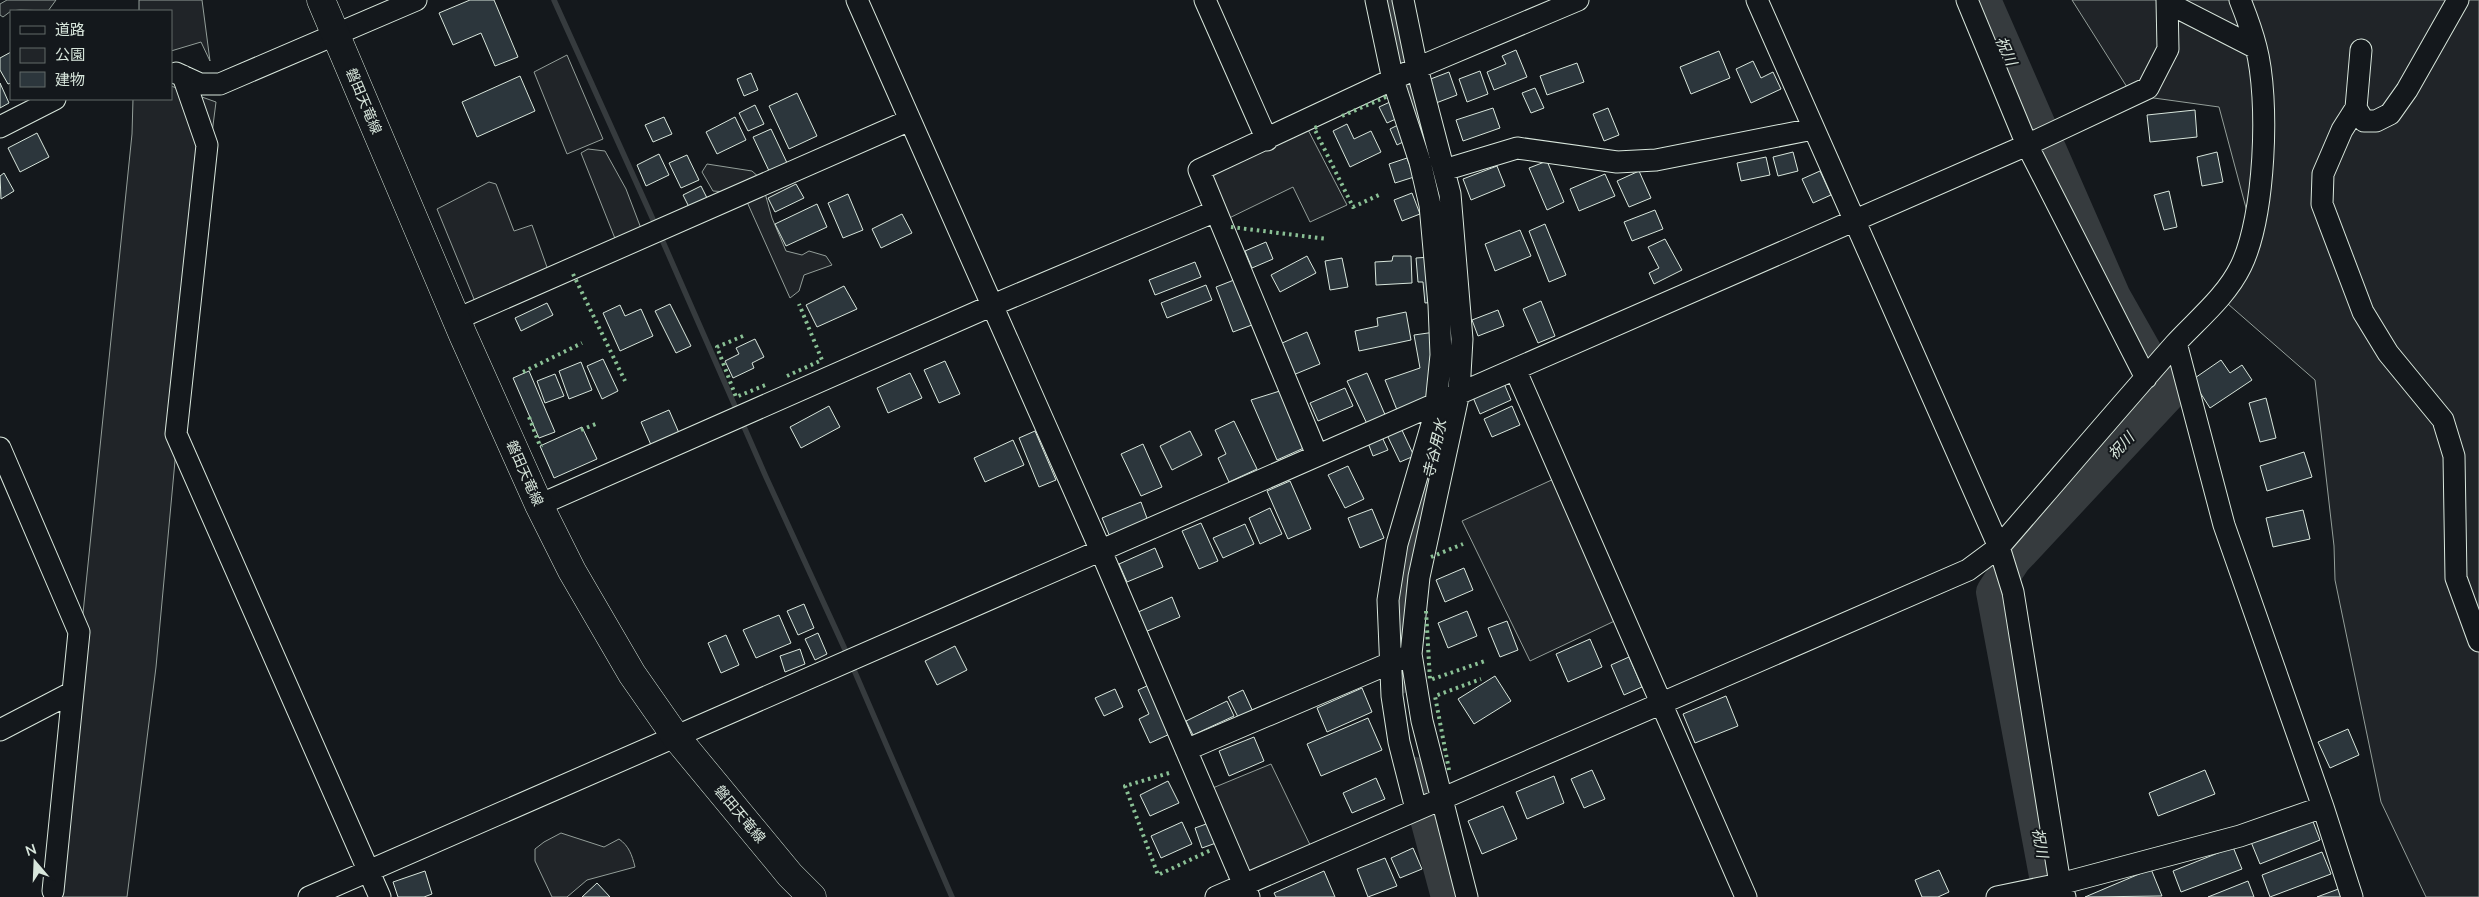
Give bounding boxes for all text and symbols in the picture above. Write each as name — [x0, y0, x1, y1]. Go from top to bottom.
legend — [10, 10, 172, 100]
text: 道路 — [55, 20, 85, 40]
water label: 祝川 — [1991, 33, 2022, 71]
text: 公園 — [55, 45, 85, 65]
street label: 磐田天竜線 — [341, 65, 386, 137]
text: 建物 — [55, 70, 85, 90]
water label: 寺谷用水 — [1419, 416, 1452, 480]
water label: 祝川 — [2103, 427, 2140, 464]
street label: 磐田天竜線 — [502, 437, 547, 509]
street label: 磐田天竜線 — [710, 781, 769, 847]
water label: 祝川 — [2028, 826, 2053, 861]
north arrow — [10, 837, 60, 887]
text: N — [23, 839, 39, 861]

